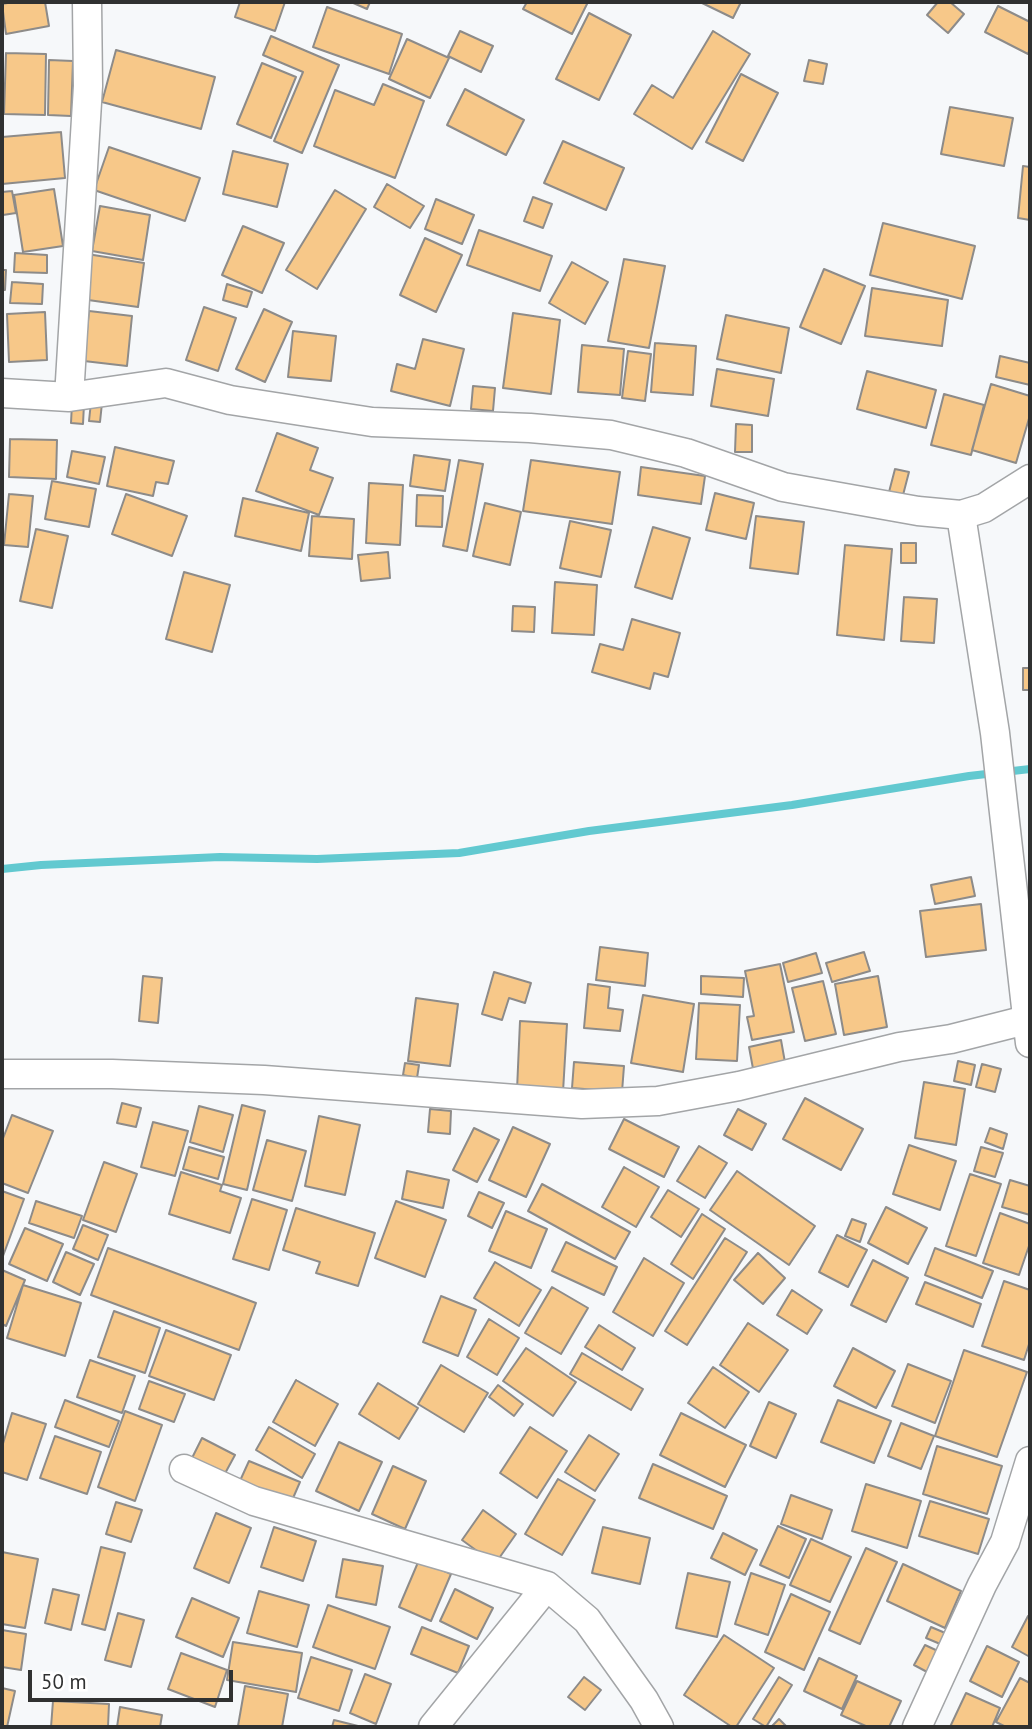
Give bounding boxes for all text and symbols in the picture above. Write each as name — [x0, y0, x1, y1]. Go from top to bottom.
scale bar — [32, 1656, 236, 1700]
text: 50 m — [41, 1668, 87, 1695]

